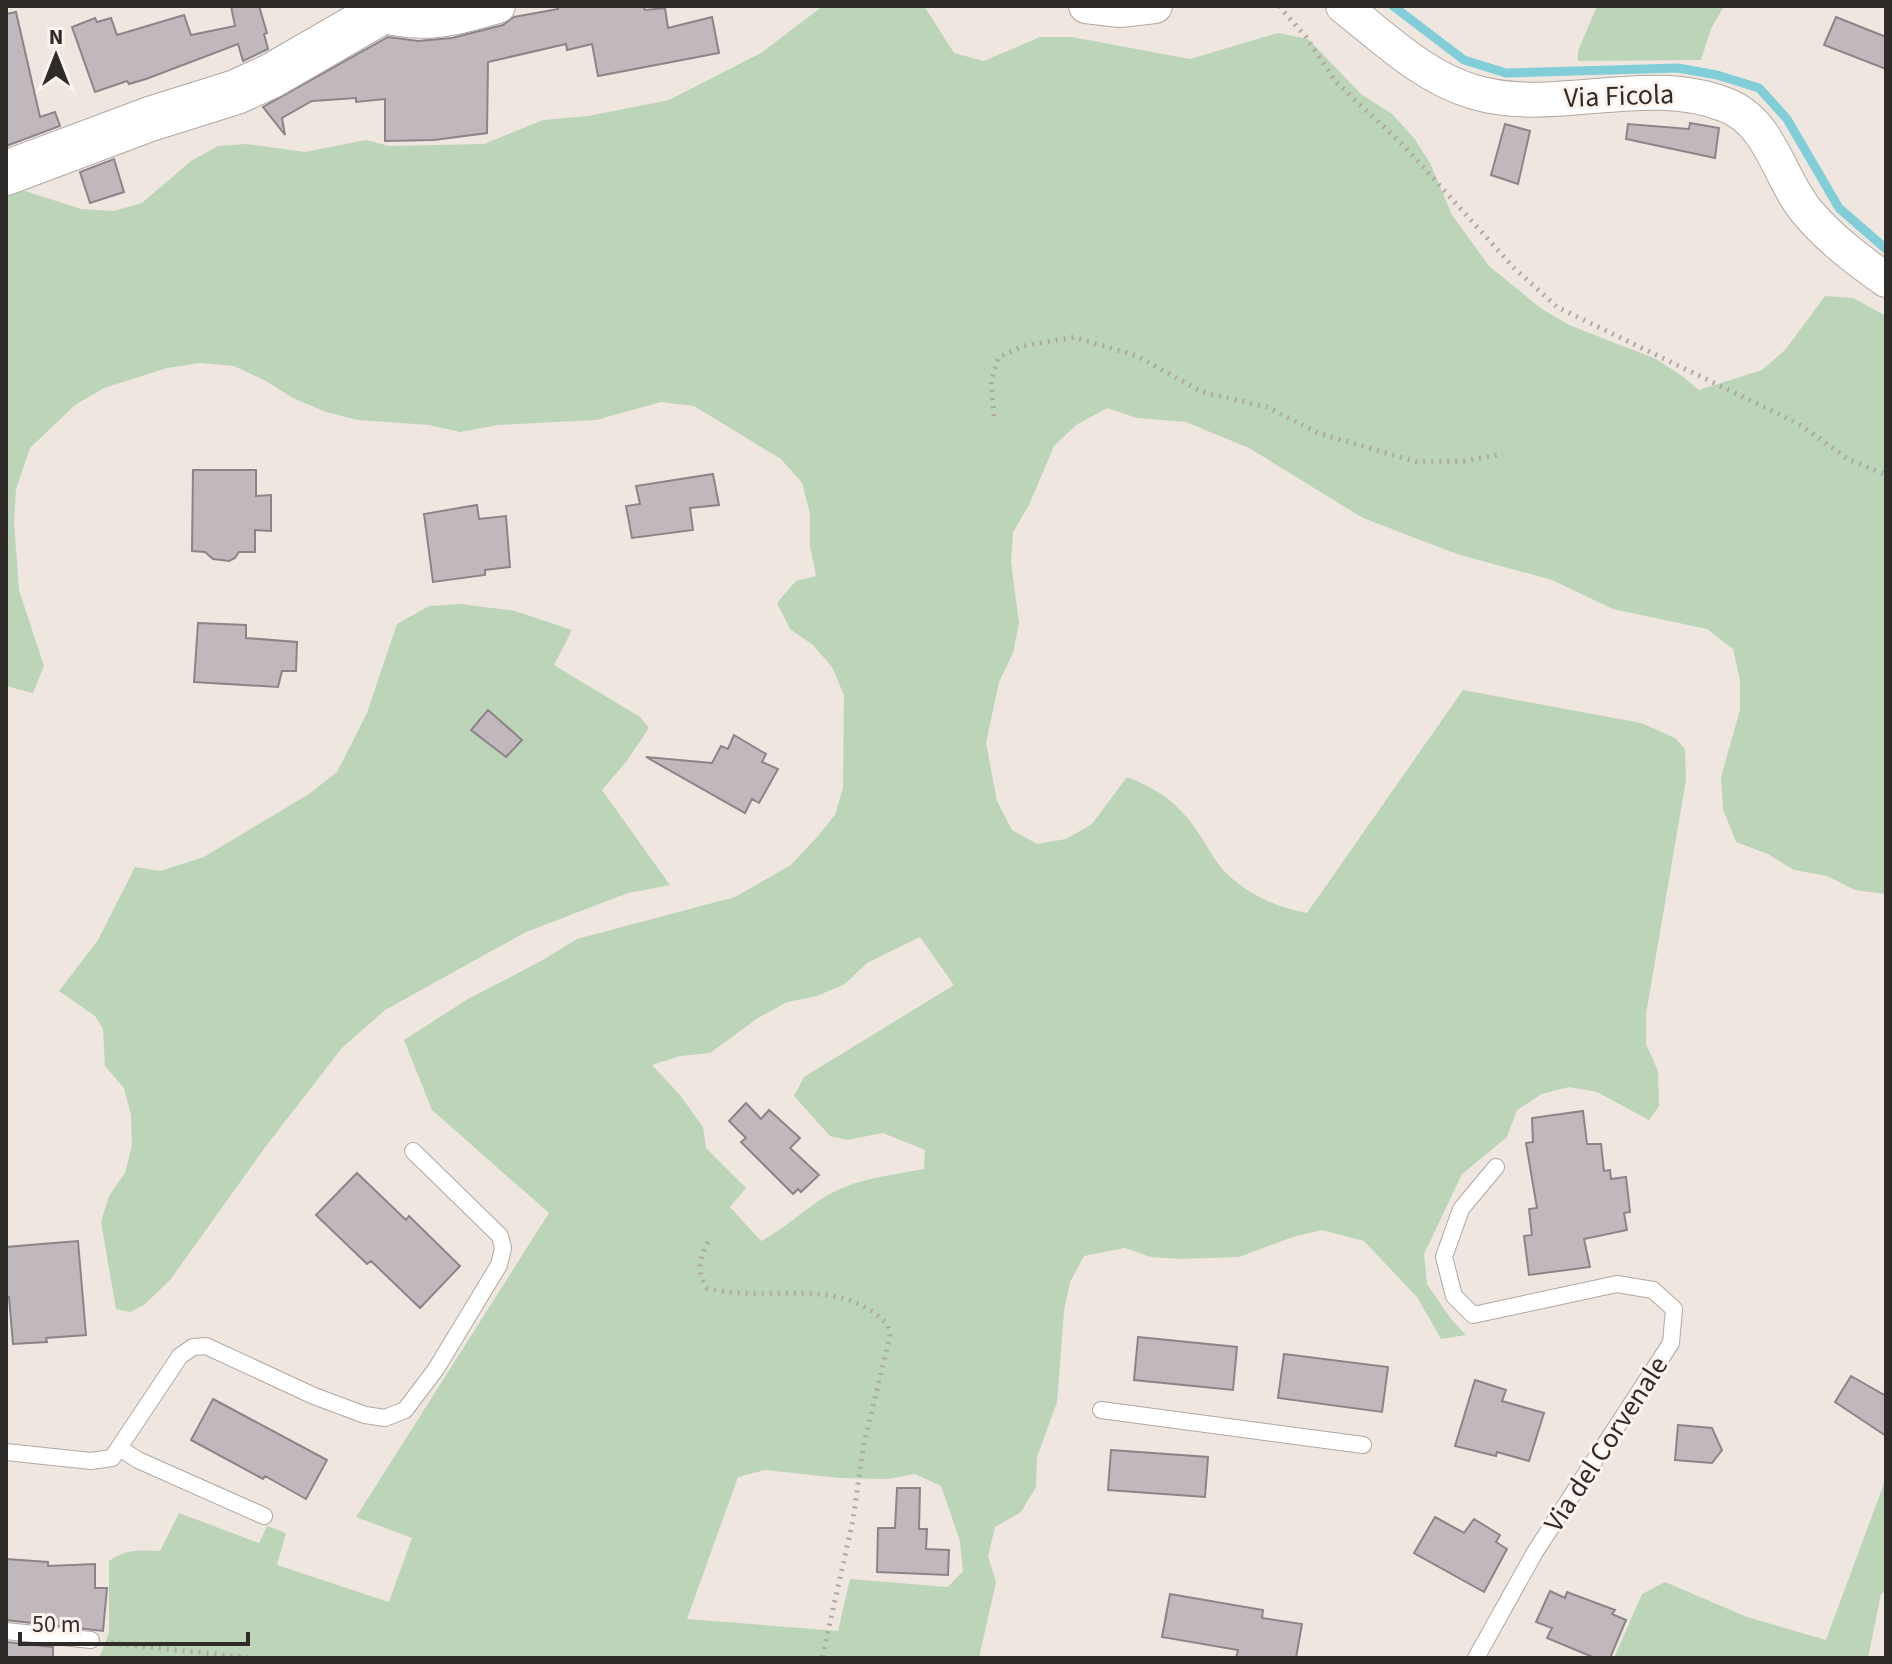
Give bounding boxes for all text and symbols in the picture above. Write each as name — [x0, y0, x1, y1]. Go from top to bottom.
north arrow — [16, 16, 96, 96]
text: N — [49, 21, 63, 53]
street label: Via Ficola — [1563, 74, 1675, 118]
street label: Via del Corvenale — [1534, 1348, 1678, 1540]
scale bar — [20, 1596, 248, 1646]
text: 50 m — [32, 1607, 81, 1642]

